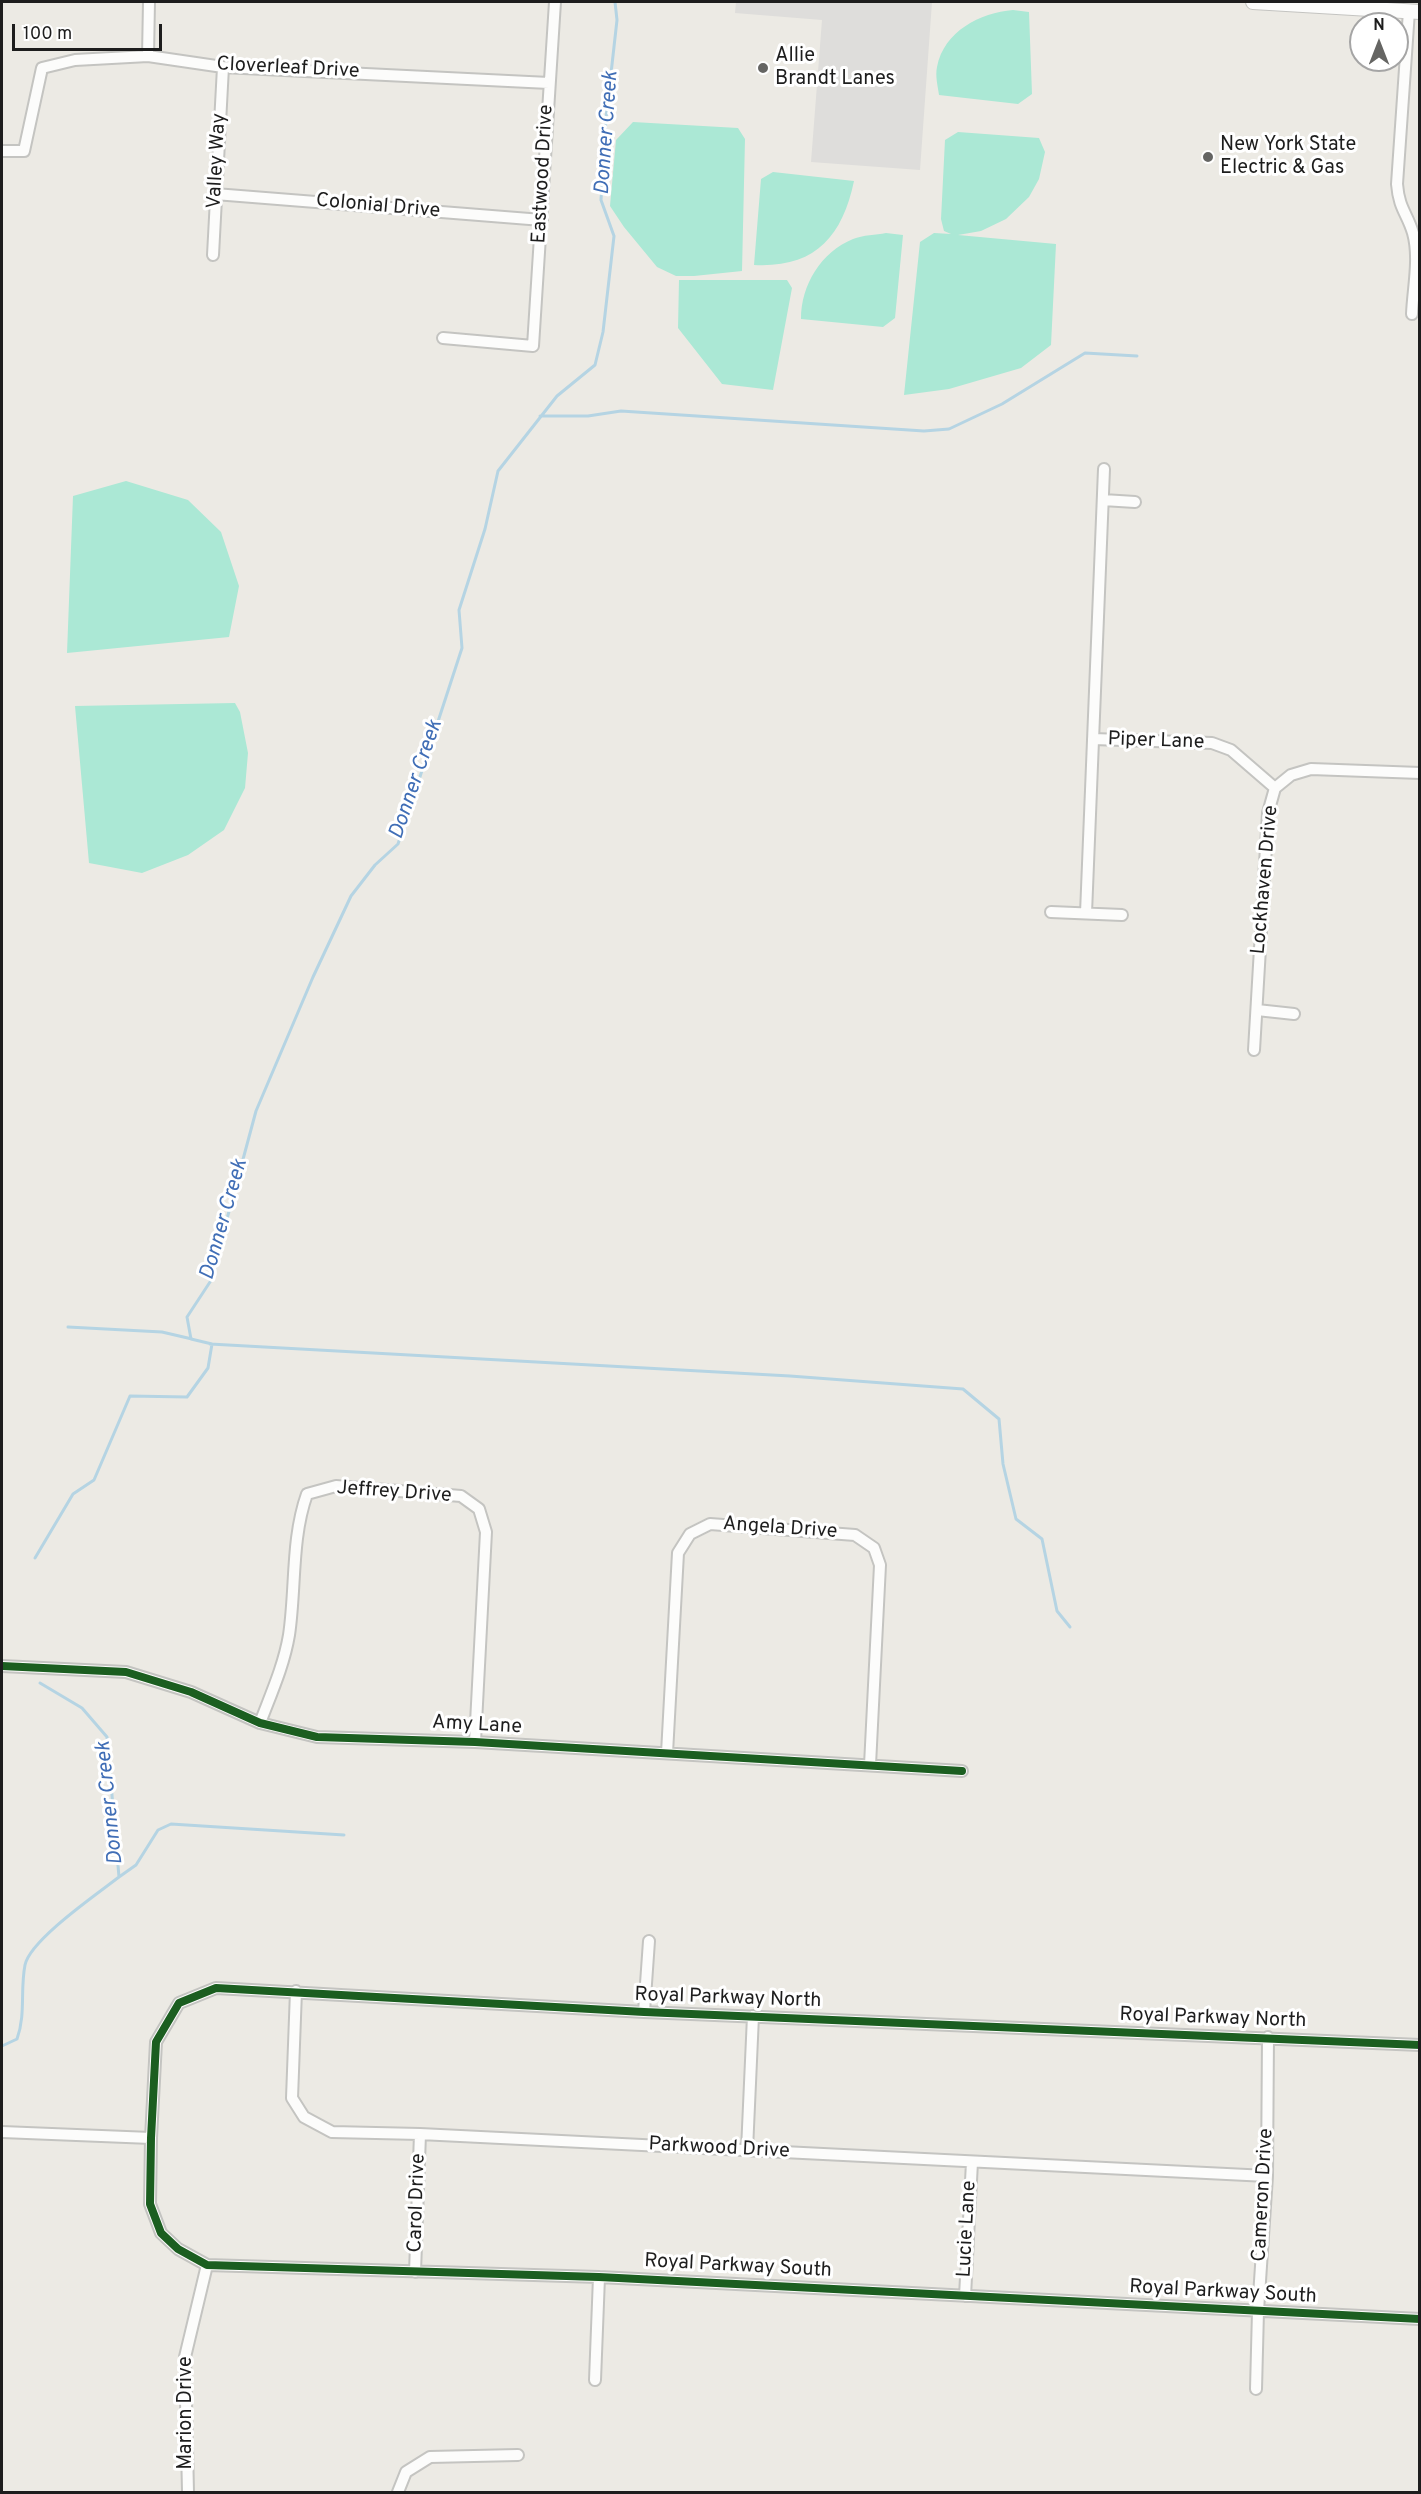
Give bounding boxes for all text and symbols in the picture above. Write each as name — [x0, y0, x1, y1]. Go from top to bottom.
scale bar — [15, 12, 165, 50]
north arrow — [1349, 12, 1409, 72]
text: N — [1373, 16, 1385, 36]
text: 100 m — [23, 23, 72, 46]
place label: Allie Brandt Lanes — [775, 45, 895, 92]
street label: Cloverleaf Drive — [216, 53, 360, 85]
marker: Allie Brandt Lanes — [756, 61, 770, 75]
water label: Donner Creek — [591, 70, 625, 196]
street label: Eastwood Drive — [528, 104, 560, 244]
street label: Valley Way — [204, 113, 232, 209]
place label: New York State Electric & Gas — [1220, 134, 1356, 181]
marker: New York State Electric & Gas — [1201, 150, 1215, 164]
street label: Colonial Drive — [315, 190, 441, 224]
water label: Donner Creek — [385, 717, 449, 843]
street label: Piper Lane — [1107, 728, 1205, 756]
street label: Lockhaven Drive — [1248, 804, 1284, 956]
water label: Donner Creek — [196, 1157, 254, 1283]
street label: Jeffrey Drive — [336, 1477, 452, 1509]
street label: Angela Drive — [722, 1513, 838, 1545]
street label: Amy Lane — [431, 1712, 523, 1740]
water label: Donner Creek — [92, 1740, 130, 1866]
street label: Royal Parkway North — [634, 1984, 822, 2014]
street label: Royal Parkway North — [1119, 2004, 1307, 2034]
street label: Cameron Drive — [1249, 2128, 1279, 2262]
street label: Parkwood Drive — [648, 2133, 790, 2165]
street label: Carol Drive — [404, 2153, 432, 2253]
street label: Lucie Lane — [953, 2180, 983, 2278]
street label: Royal Parkway South — [644, 2250, 832, 2284]
street label: Royal Parkway South — [1129, 2276, 1317, 2310]
street label: Marion Drive — [175, 2356, 199, 2470]

